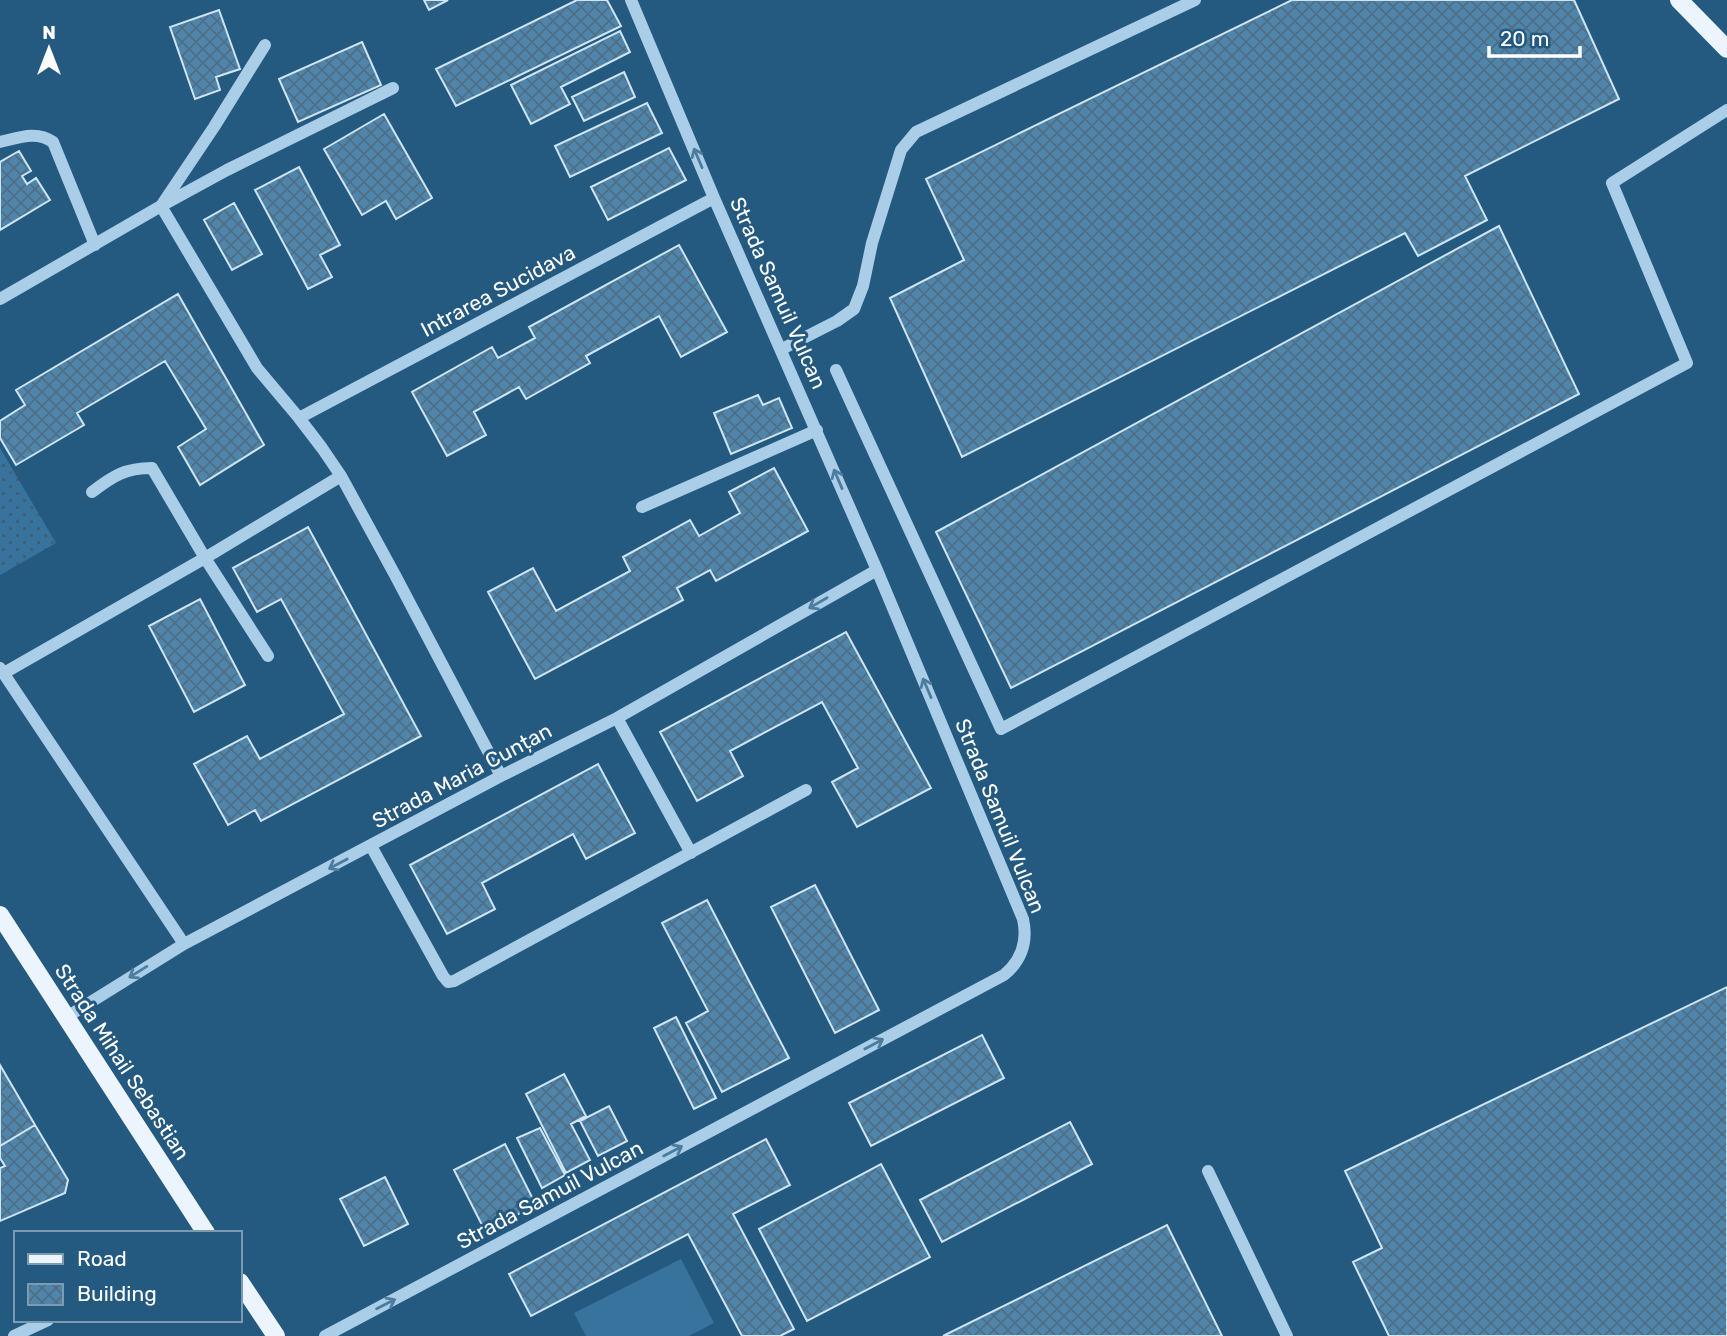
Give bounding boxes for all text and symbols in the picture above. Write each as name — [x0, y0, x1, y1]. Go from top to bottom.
north arrow — [14, 14, 84, 84]
scale bar — [1489, 14, 1580, 58]
text: N — [42, 21, 56, 44]
text: 20 m — [1500, 26, 1549, 51]
one-way arrow — [690, 148, 703, 169]
street label: Strada Samuil Vulcan — [725, 193, 832, 393]
street label: Intrarea Sucidava — [416, 239, 579, 342]
one-way arrow — [831, 469, 844, 490]
one-way arrow — [808, 596, 828, 610]
one-way arrow — [919, 678, 932, 700]
street label: Strada Samuil Vulcan — [950, 715, 1051, 917]
street label: Strada Maria Cunțan — [368, 718, 556, 833]
one-way arrow — [328, 857, 349, 871]
street label: Strada Mihail Sebastian — [50, 959, 195, 1164]
one-way arrow — [129, 966, 149, 980]
one-way arrow — [863, 1037, 884, 1051]
street label: Strada Samuil Vulcan — [452, 1135, 647, 1254]
one-way arrow — [662, 1144, 683, 1157]
legend — [14, 1231, 242, 1322]
text: Road — [77, 1246, 127, 1271]
text: Building — [77, 1281, 157, 1306]
one-way arrow — [375, 1297, 396, 1311]

